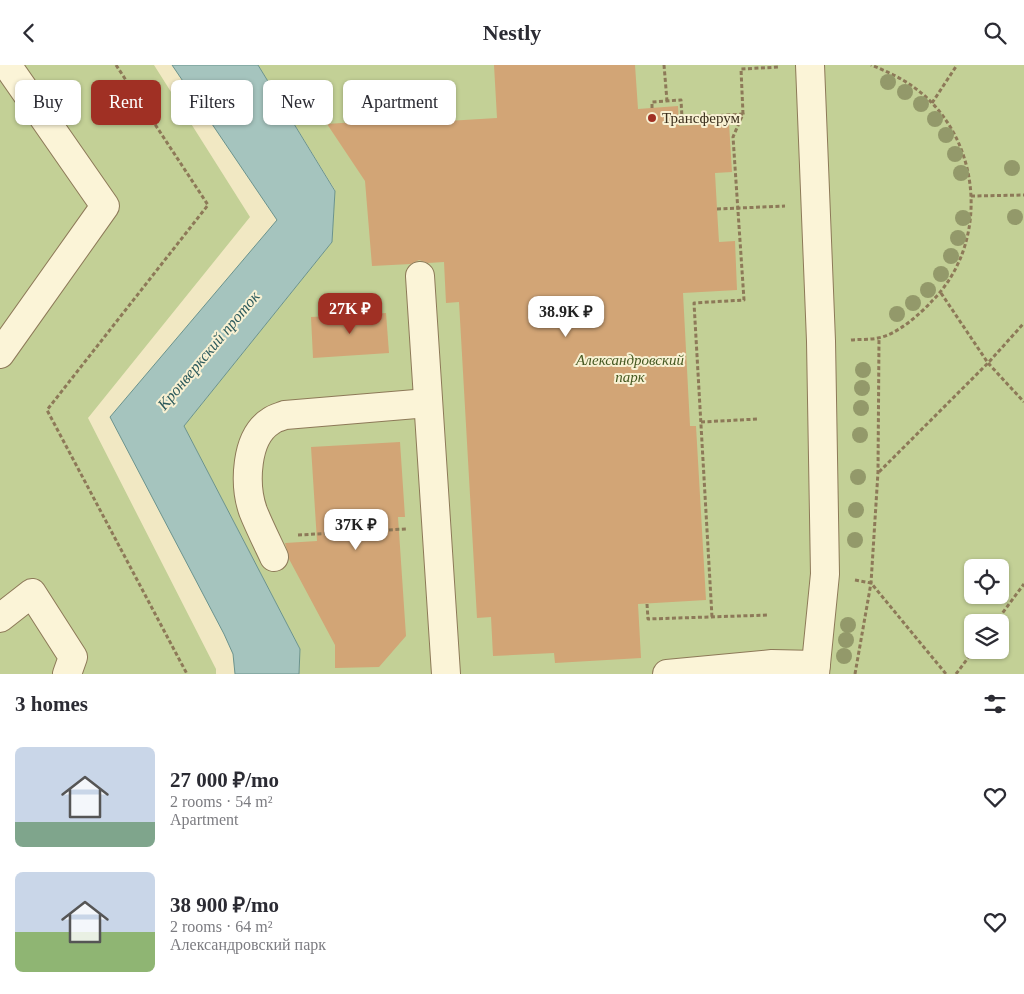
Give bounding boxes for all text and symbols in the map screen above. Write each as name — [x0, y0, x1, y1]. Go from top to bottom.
icon: back — [15, 19, 43, 47]
icon: search — [981, 19, 1009, 47]
text: Nestly — [483, 20, 541, 45]
chip: Buy — [15, 80, 81, 125]
chip: Rent — [91, 80, 161, 125]
chip: Filters — [171, 80, 253, 125]
chip: New — [263, 80, 333, 125]
chip: Apartment — [343, 80, 456, 125]
place label: Трансферум — [662, 110, 741, 126]
marker: Трансферум — [646, 112, 658, 124]
water label: Кронверкский проток — [153, 287, 264, 414]
pin: 27K ₽ — [315, 293, 385, 335]
pin: 38.9K ₽ — [520, 295, 612, 338]
text: 27K ₽ — [329, 300, 371, 317]
text: 38.9K ₽ — [539, 303, 593, 320]
park label: Александровский парк — [575, 352, 684, 385]
pin: 37K ₽ — [321, 509, 391, 551]
text: 37K ₽ — [335, 516, 377, 533]
map controls — [964, 559, 1009, 659]
button: locate — [964, 559, 1009, 604]
button: layers — [964, 614, 1009, 659]
icon: filters — [981, 690, 1009, 718]
text: 3 homes — [15, 692, 88, 716]
icon: home — [55, 767, 115, 827]
text: 27 000 ₽/mo — [170, 768, 279, 792]
icon: heart — [981, 783, 1009, 811]
text: 2 rooms · 54 m² — [170, 793, 273, 810]
text: Apartment — [170, 811, 238, 828]
icon: home — [55, 892, 115, 952]
text: 38 900 ₽/mo — [170, 893, 279, 917]
icon: heart — [981, 908, 1009, 936]
text: 2 rooms · 64 m² — [170, 918, 273, 935]
text: Александровский парк — [170, 936, 326, 953]

